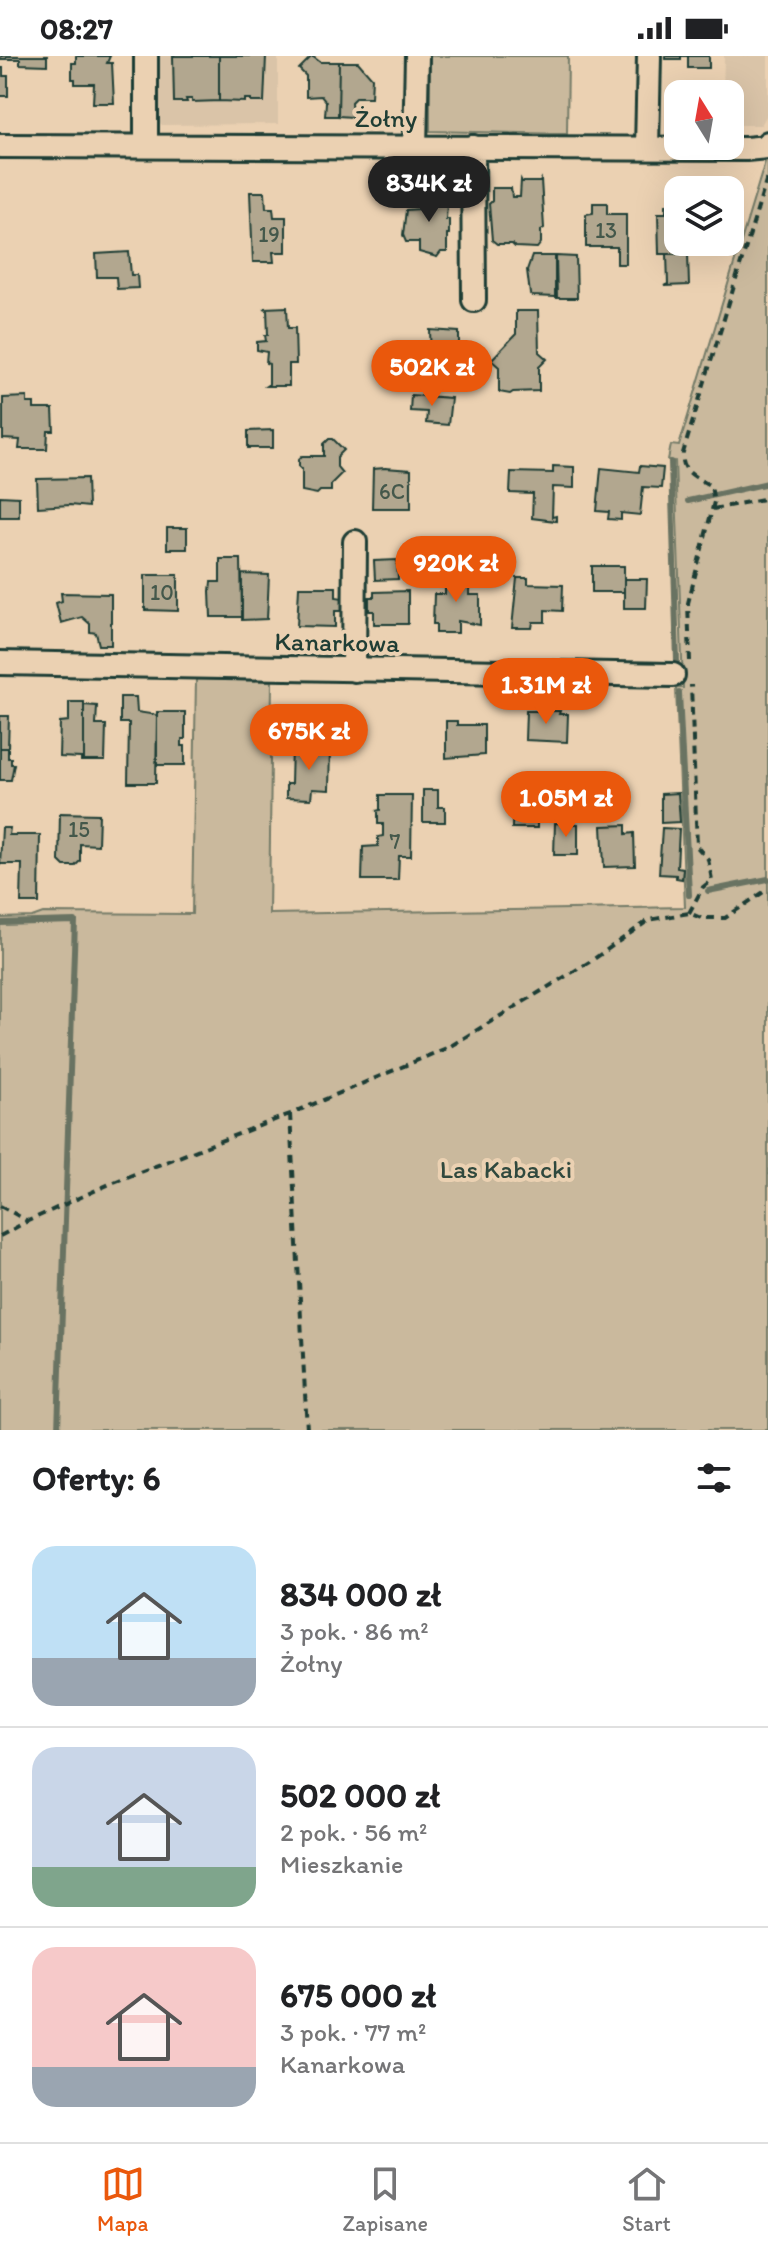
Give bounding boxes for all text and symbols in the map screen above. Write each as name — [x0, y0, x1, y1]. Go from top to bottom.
text: 08:27 — [40, 10, 113, 47]
north arrow — [664, 80, 744, 160]
map controls — [664, 80, 744, 256]
street label: Żołny — [355, 102, 417, 134]
pin: 834K zł — [355, 156, 503, 224]
text: 834K zł — [386, 166, 472, 198]
button: layers — [664, 176, 744, 256]
house number: 13 — [595, 217, 617, 244]
house number: 19 — [258, 221, 280, 248]
pin: 502K zł — [358, 340, 506, 408]
text: 502K zł — [389, 350, 475, 382]
house number: 6C — [379, 478, 405, 505]
pin: 920K zł — [382, 536, 530, 604]
text: 920K zł — [413, 546, 499, 578]
house number: 10 — [150, 579, 174, 606]
street label: Kanarkowa — [274, 625, 400, 659]
pin: 1.31M zł — [463, 658, 629, 726]
text: 1.31M zł — [501, 668, 591, 700]
pin: 675K zł — [235, 704, 383, 772]
text: 675K zł — [268, 714, 350, 746]
pin: 1.05M zł — [483, 771, 649, 839]
text: 1.05M zł — [519, 781, 613, 813]
house number: 15 — [68, 816, 90, 843]
house number: 7 — [390, 828, 401, 855]
park label: Las Kabacki — [440, 1153, 572, 1185]
icon: filters — [692, 1456, 736, 1500]
text: Oferty: 6 — [32, 1458, 160, 1499]
text: 834 000 zł — [280, 1574, 441, 1615]
icon: home — [96, 1578, 192, 1674]
text: 3 pok. · 86 m² — [280, 1615, 429, 1647]
text: Żołny — [280, 1647, 342, 1679]
text: 502 000 zł — [280, 1775, 440, 1816]
icon: home — [96, 1779, 192, 1875]
text: 2 pok. · 56 m² — [280, 1816, 427, 1848]
text: Mieszkanie — [280, 1848, 403, 1880]
text: 675 000 zł — [280, 1975, 436, 2016]
icon: home — [96, 1979, 192, 2075]
text: 3 pok. · 77 m² — [280, 2016, 426, 2048]
text: Kanarkowa — [280, 2048, 405, 2080]
tab: Mapa — [97, 2162, 148, 2237]
tab: Zapisane — [343, 2162, 428, 2237]
tab: Start — [622, 2162, 671, 2237]

